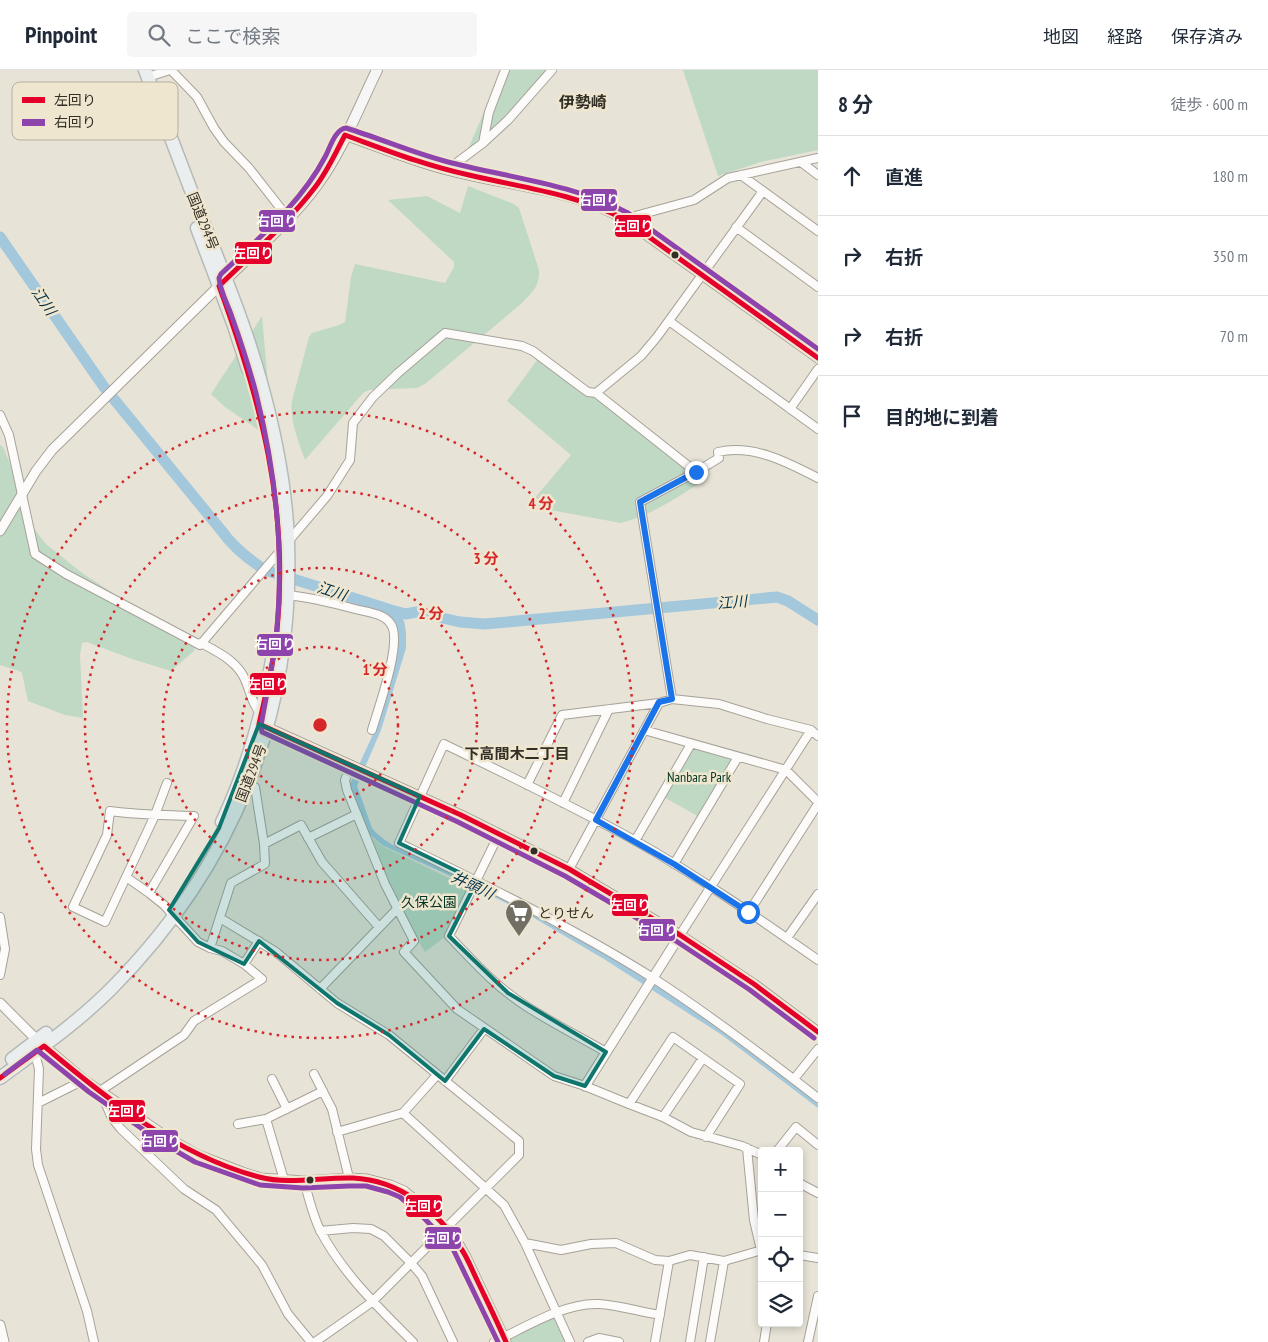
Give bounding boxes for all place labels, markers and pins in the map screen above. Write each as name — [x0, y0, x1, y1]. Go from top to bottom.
unlabelled marker — [670, 250, 680, 260]
centre of rings — [311, 716, 329, 734]
unlabelled marker — [529, 846, 539, 856]
supermarket icon: とりせん — [504, 898, 534, 937]
place label: とりせん — [538, 904, 594, 922]
unlabelled marker — [305, 1175, 315, 1185]

